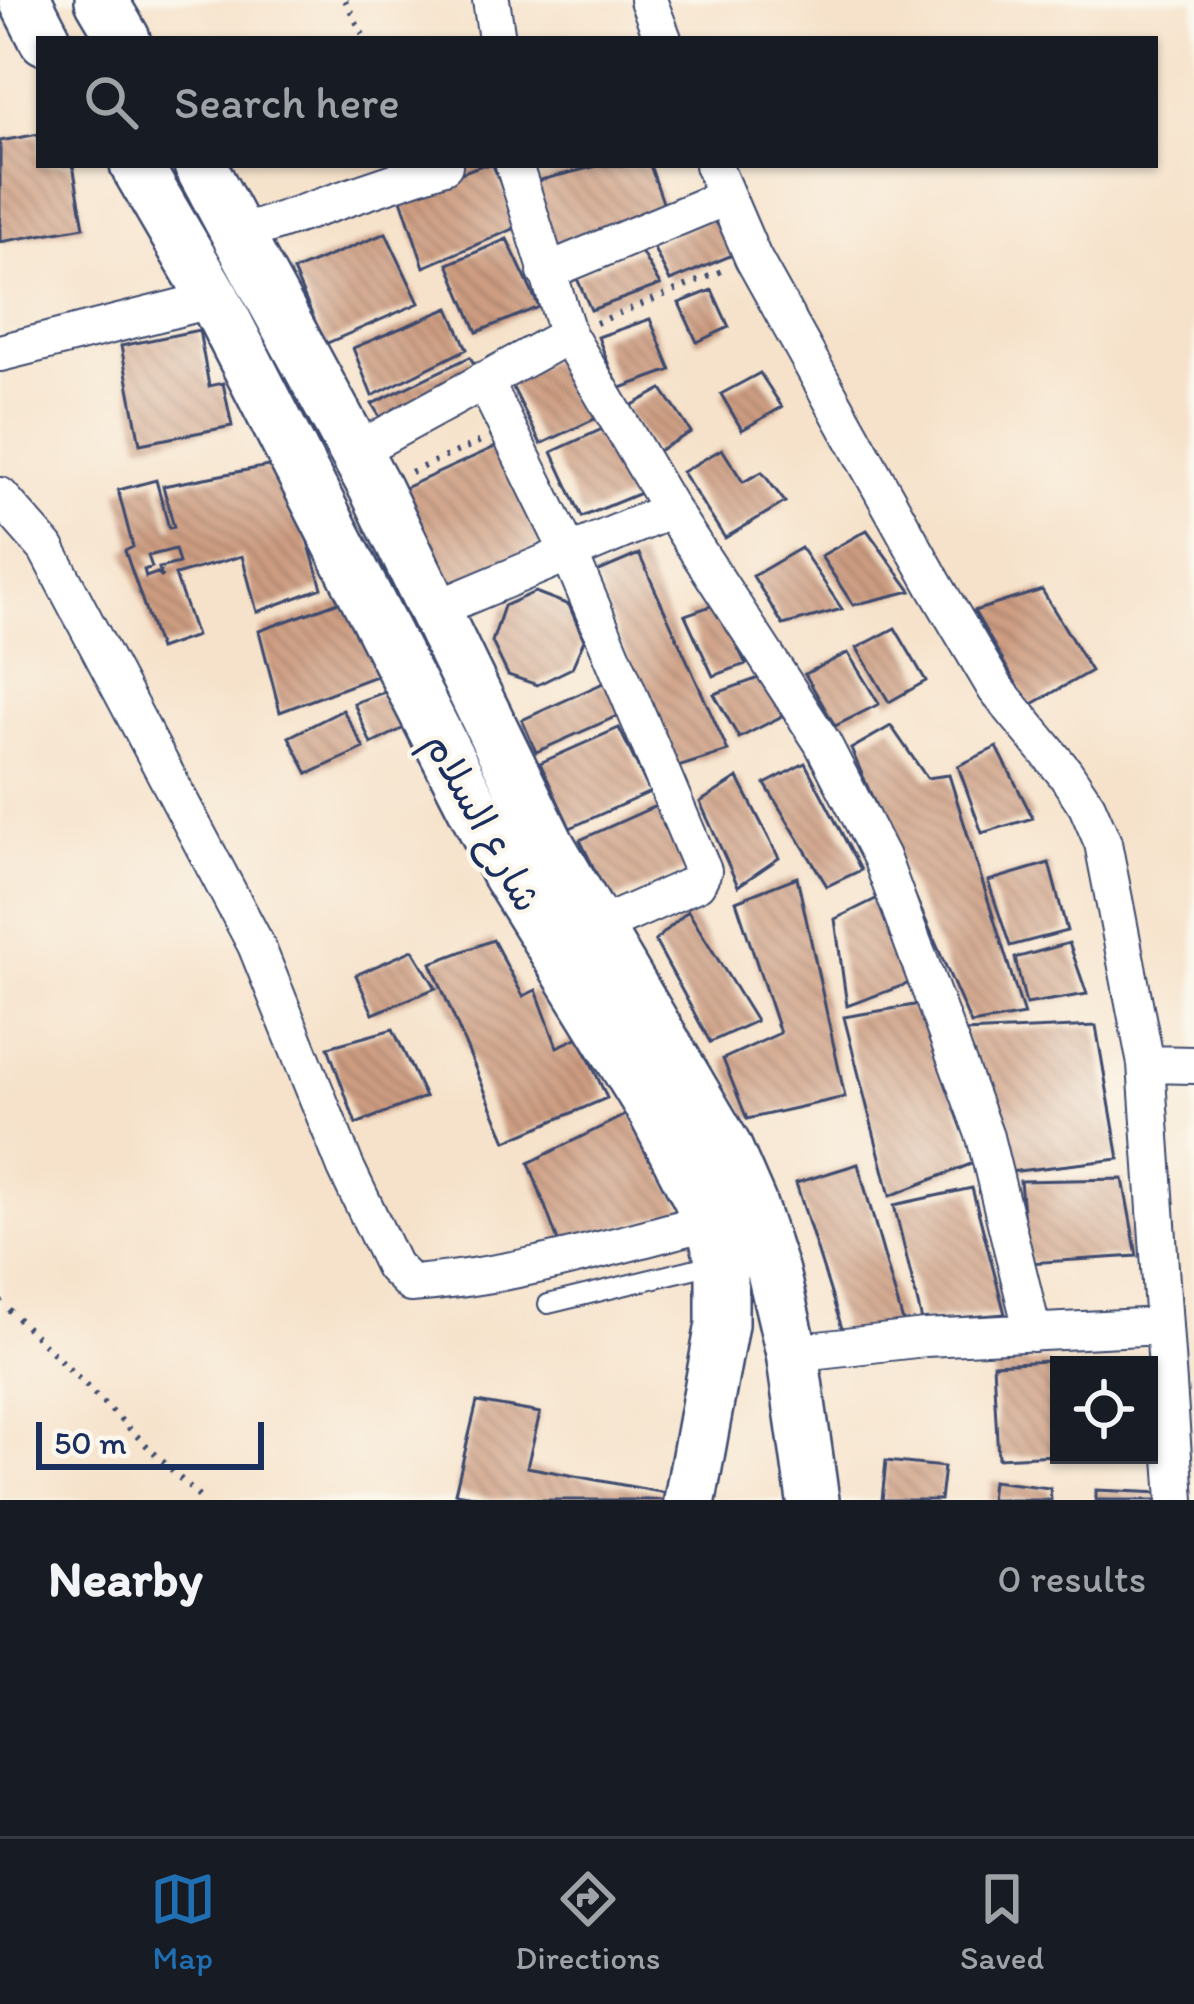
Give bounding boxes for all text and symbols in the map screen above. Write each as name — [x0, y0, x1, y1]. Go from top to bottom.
search box — [36, 36, 1158, 168]
icon: search — [78, 69, 144, 135]
text: Search here — [174, 75, 400, 129]
street label: شارع السلام — [409, 724, 551, 923]
map controls — [1050, 1356, 1158, 1464]
button: locate — [1050, 1356, 1158, 1464]
scale bar — [36, 1416, 264, 1469]
text: 50 m — [54, 1423, 127, 1462]
text: Nearby — [48, 1548, 203, 1609]
text: 0 results — [997, 1555, 1146, 1602]
tab: Map — [150, 1866, 216, 1977]
tab: Directions — [515, 1866, 660, 1977]
tab: Saved — [960, 1866, 1044, 1977]

